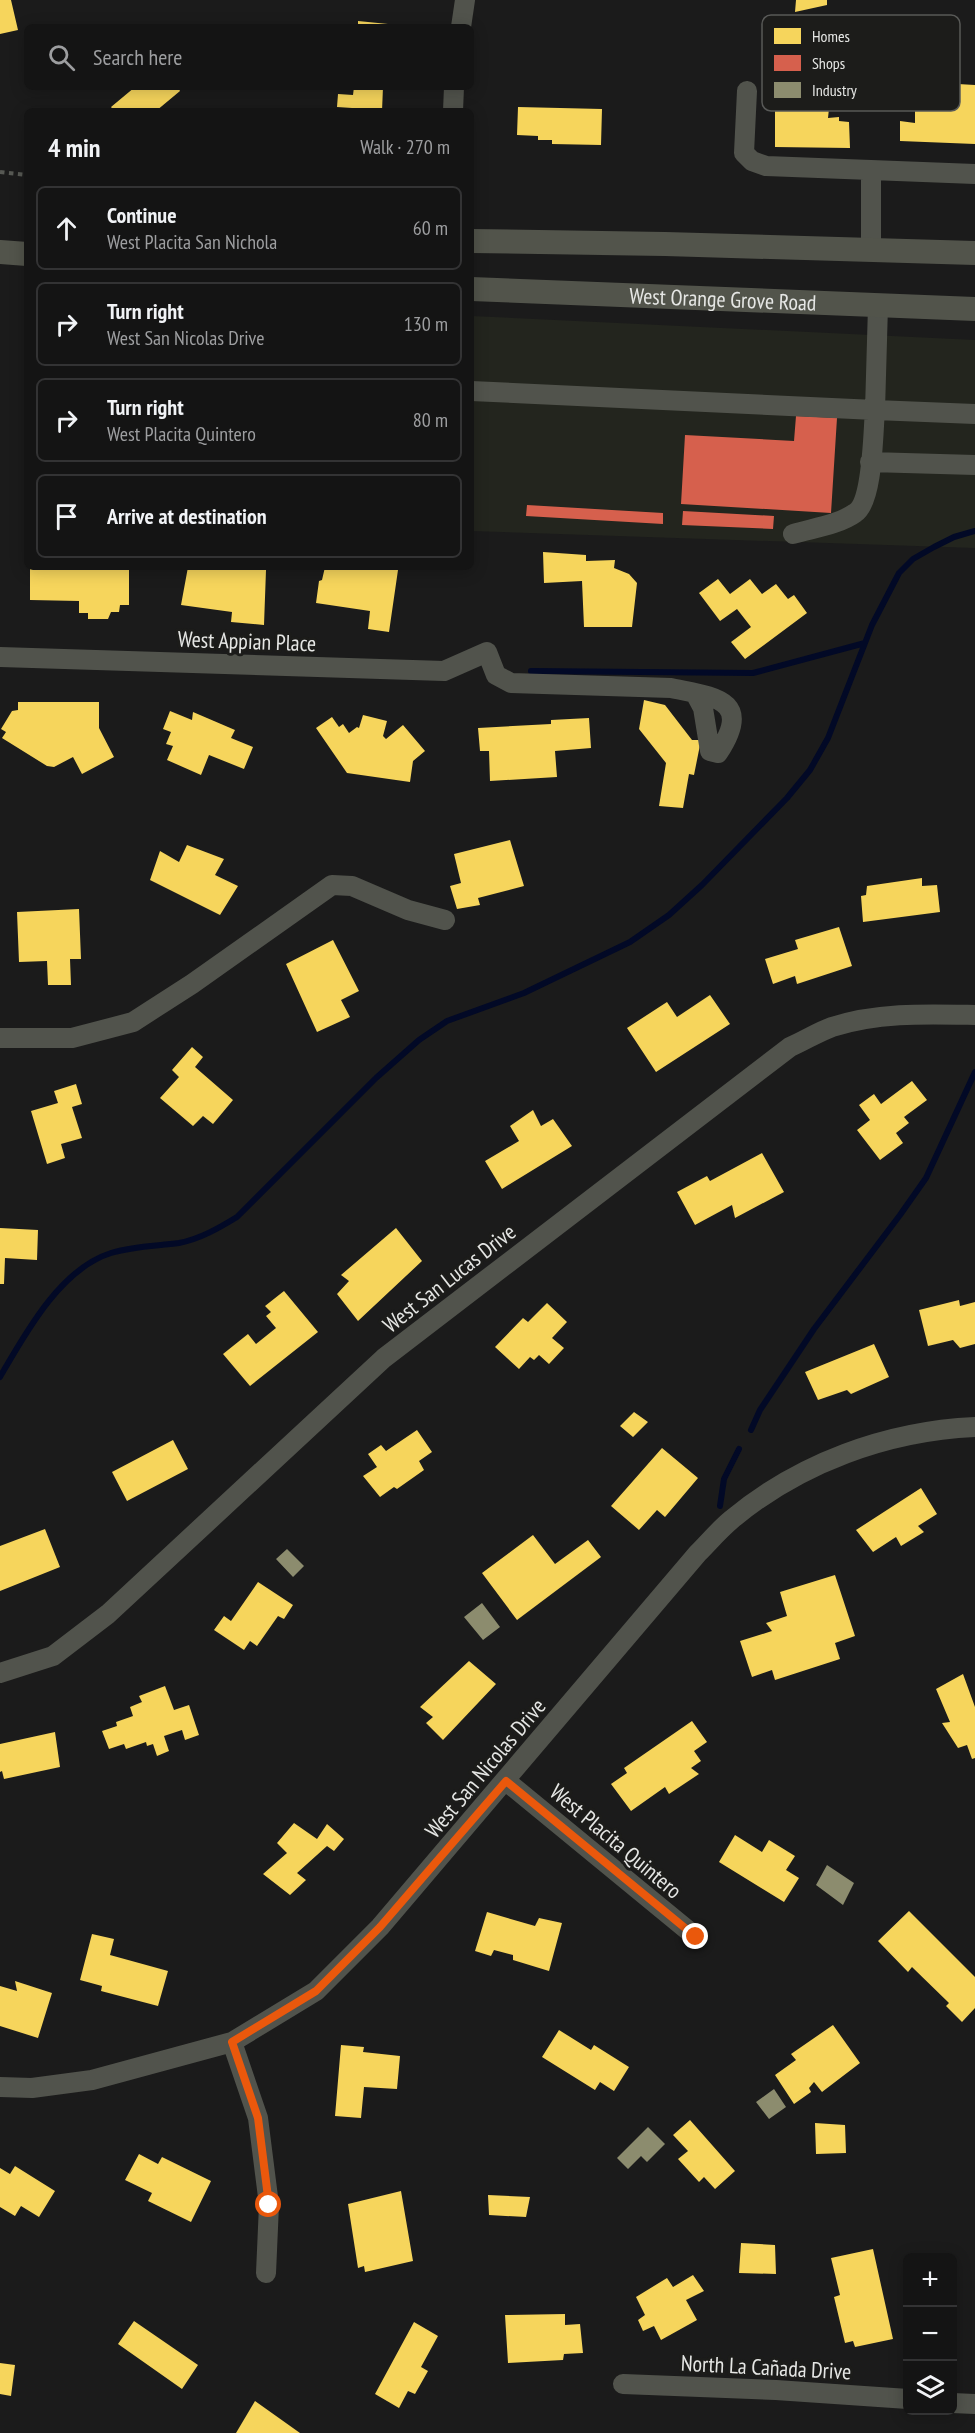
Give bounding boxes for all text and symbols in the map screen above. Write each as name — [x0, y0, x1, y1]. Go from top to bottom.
legend — [762, 15, 960, 111]
search box — [24, 24, 474, 90]
text: Homes — [812, 26, 850, 46]
icon: search — [45, 41, 78, 74]
text: Search here — [93, 43, 182, 71]
text: Shops — [812, 53, 845, 73]
text: Industry — [812, 80, 857, 100]
text: 4 min — [48, 131, 101, 164]
text: Walk · 270 m — [360, 134, 450, 160]
text: Continue — [107, 201, 177, 229]
icon: ahead — [50, 212, 83, 245]
text: 60 m — [413, 215, 448, 241]
text: West Placita San Nichola — [107, 229, 277, 255]
street label: West Orange Grove Road — [629, 281, 817, 317]
text: Turn right — [107, 297, 184, 325]
icon: right — [50, 308, 83, 341]
text: 130 m — [404, 311, 448, 337]
text: West San Nicolas Drive — [107, 325, 265, 351]
text: Turn right — [107, 393, 184, 421]
icon: right — [50, 404, 83, 437]
text: 80 m — [413, 407, 448, 433]
text: West Placita Quintero — [107, 421, 256, 447]
icon: arrive — [50, 500, 83, 533]
text: Arrive at destination — [107, 502, 267, 530]
street label: West Appian Place — [177, 625, 317, 657]
street label: West San Lucas Drive — [377, 1217, 521, 1339]
street label: West San Nicolas Drive — [419, 1693, 551, 1843]
street label: West Placita Quintero — [544, 1778, 688, 1904]
route end — [682, 1923, 708, 1949]
route start — [255, 2191, 281, 2217]
map controls — [903, 2253, 957, 2415]
button: + — [903, 2253, 957, 2307]
button: − — [903, 2307, 957, 2361]
street label: North La Cañada Drive — [680, 2349, 852, 2385]
button: layers — [903, 2361, 957, 2415]

